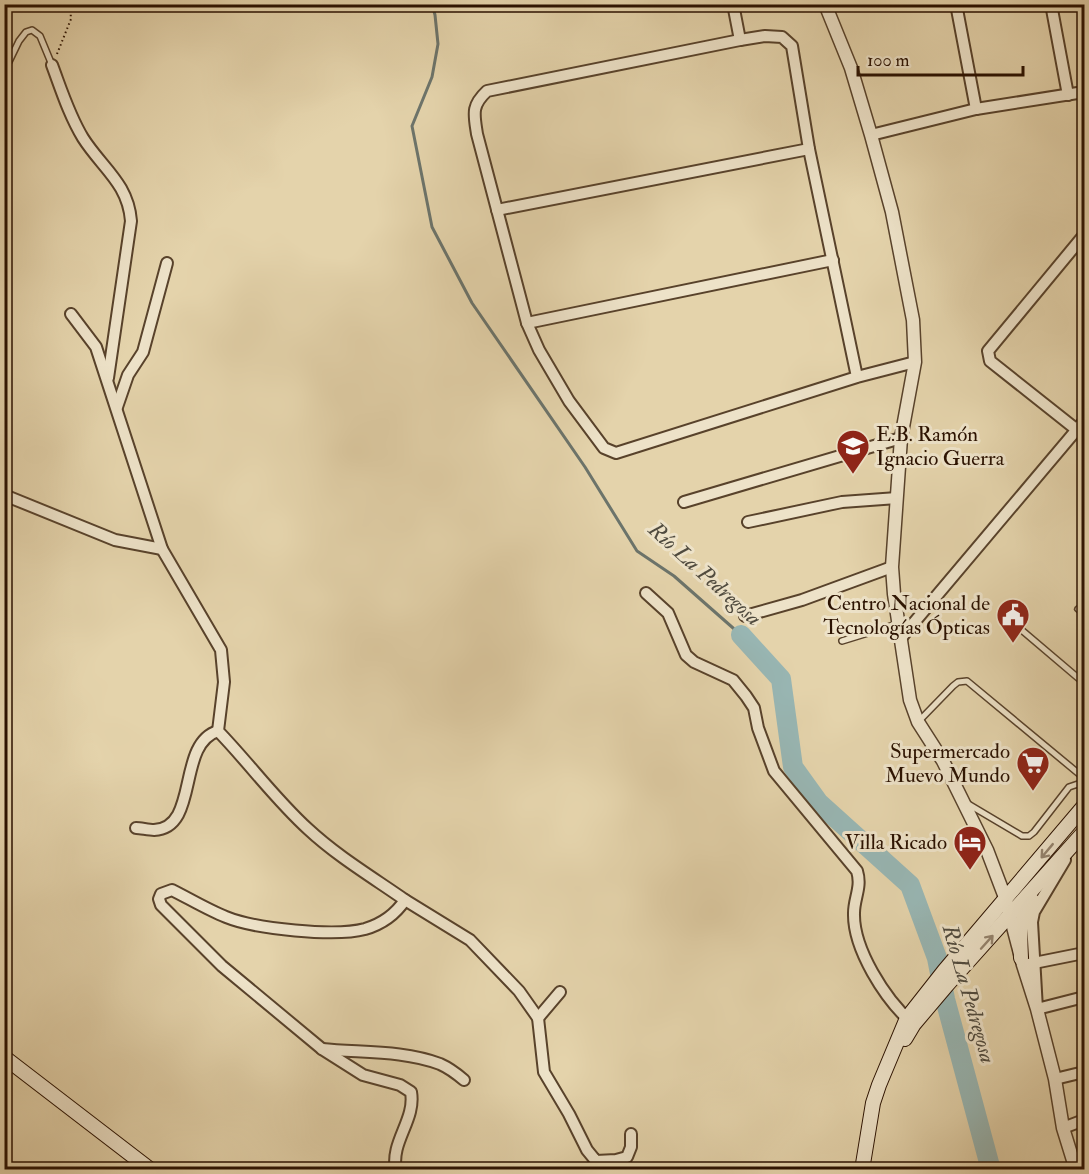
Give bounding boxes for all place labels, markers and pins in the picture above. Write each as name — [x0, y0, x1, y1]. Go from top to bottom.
place label: E.B. Ramón Ignacio Guerra — [876, 421, 1005, 472]
school or university icon: E.B. Ramón Ignacio Guerra — [835, 428, 871, 475]
place label: Centro Nacional de Tecnologías Ópticas — [823, 590, 990, 641]
public building icon: Centro Nacional de Tecnologías Ópticas — [995, 597, 1031, 644]
place label: Supermercado Muevo Mundo — [885, 738, 1010, 789]
supermarket icon: Supermercado Muevo Mundo — [1015, 745, 1051, 792]
hotel icon: Villa Ricado — [952, 824, 988, 871]
place label: Villa Ricado — [845, 829, 947, 856]

